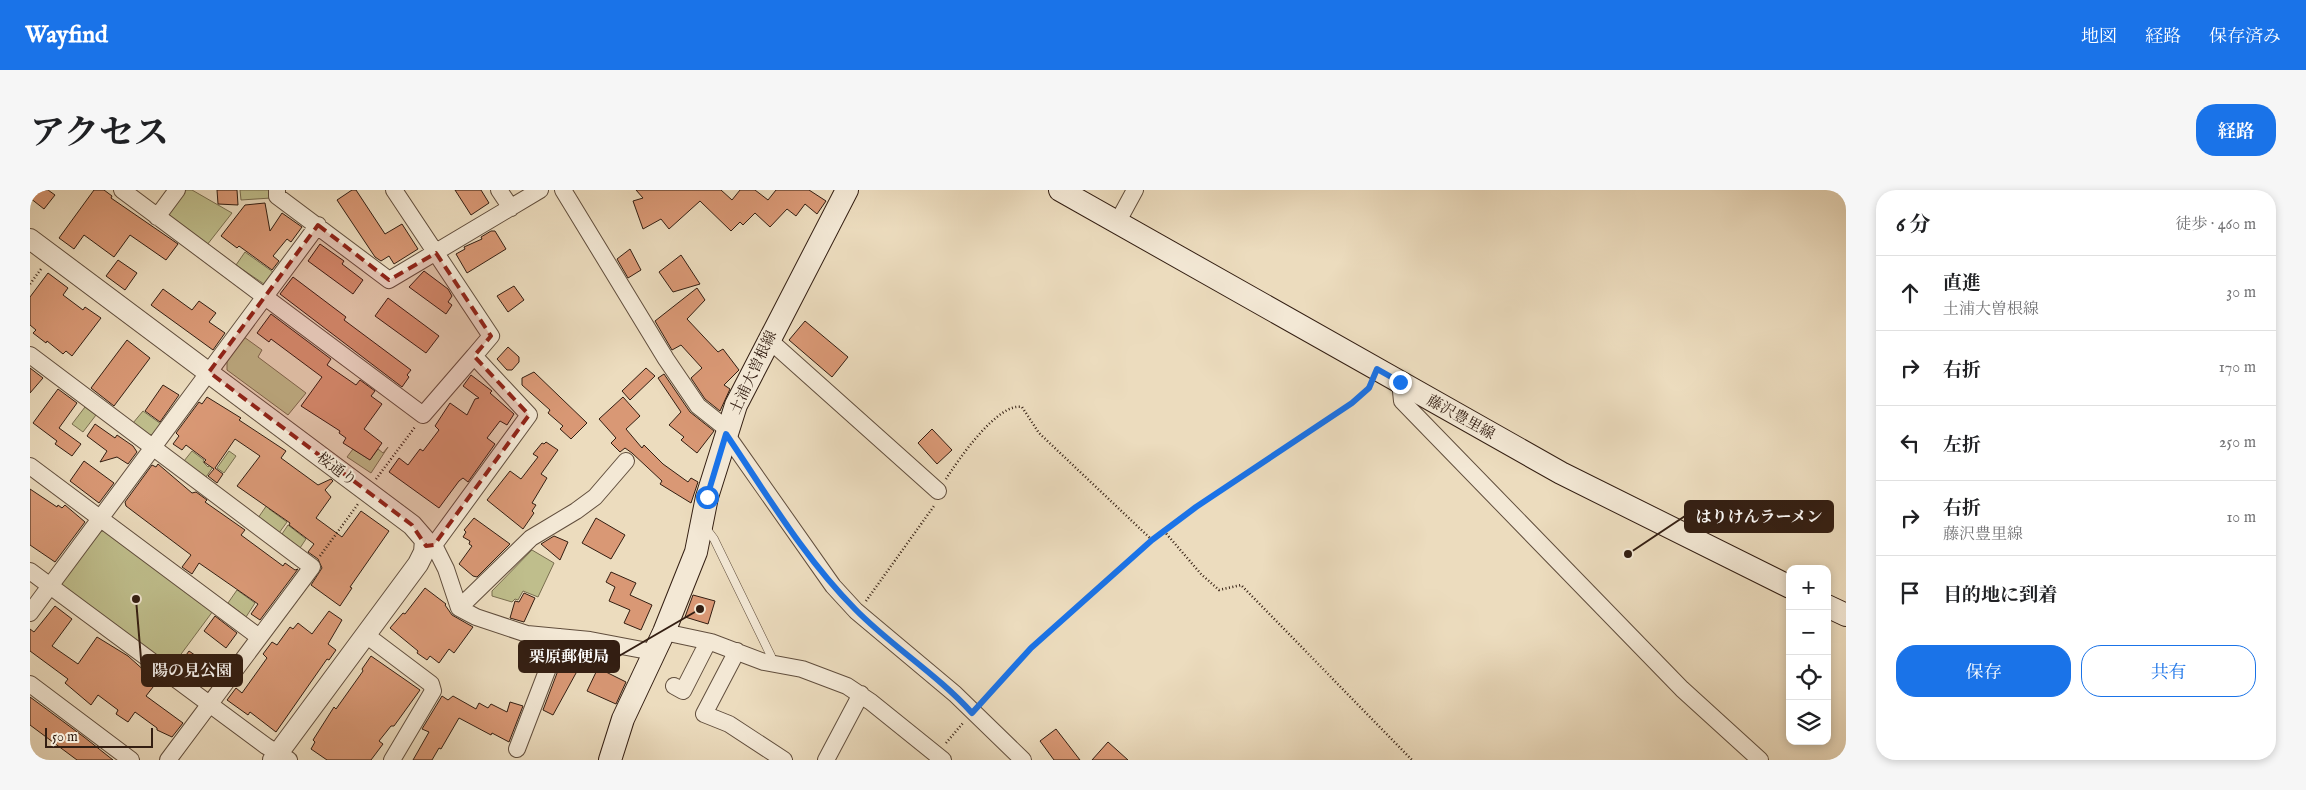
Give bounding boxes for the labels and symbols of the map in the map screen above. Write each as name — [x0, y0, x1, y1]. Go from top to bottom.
street label: 土浦大曽根線 — [726, 327, 781, 417]
route end — [1389, 371, 1412, 394]
street label: 藤沢豊里線 — [1423, 391, 1498, 444]
street label: 桜通り — [313, 448, 360, 491]
route start — [696, 486, 719, 509]
callout: はりけんラーメン — [1685, 501, 1833, 532]
text: はりけんラーメン — [1695, 508, 1823, 528]
callout: 栗原郵便局 — [519, 641, 619, 672]
text: 栗原郵便局 — [529, 648, 609, 668]
callout: 陽の見公園 — [142, 655, 242, 686]
text: 陽の見公園 — [152, 662, 232, 682]
scale bar — [45, 725, 152, 748]

